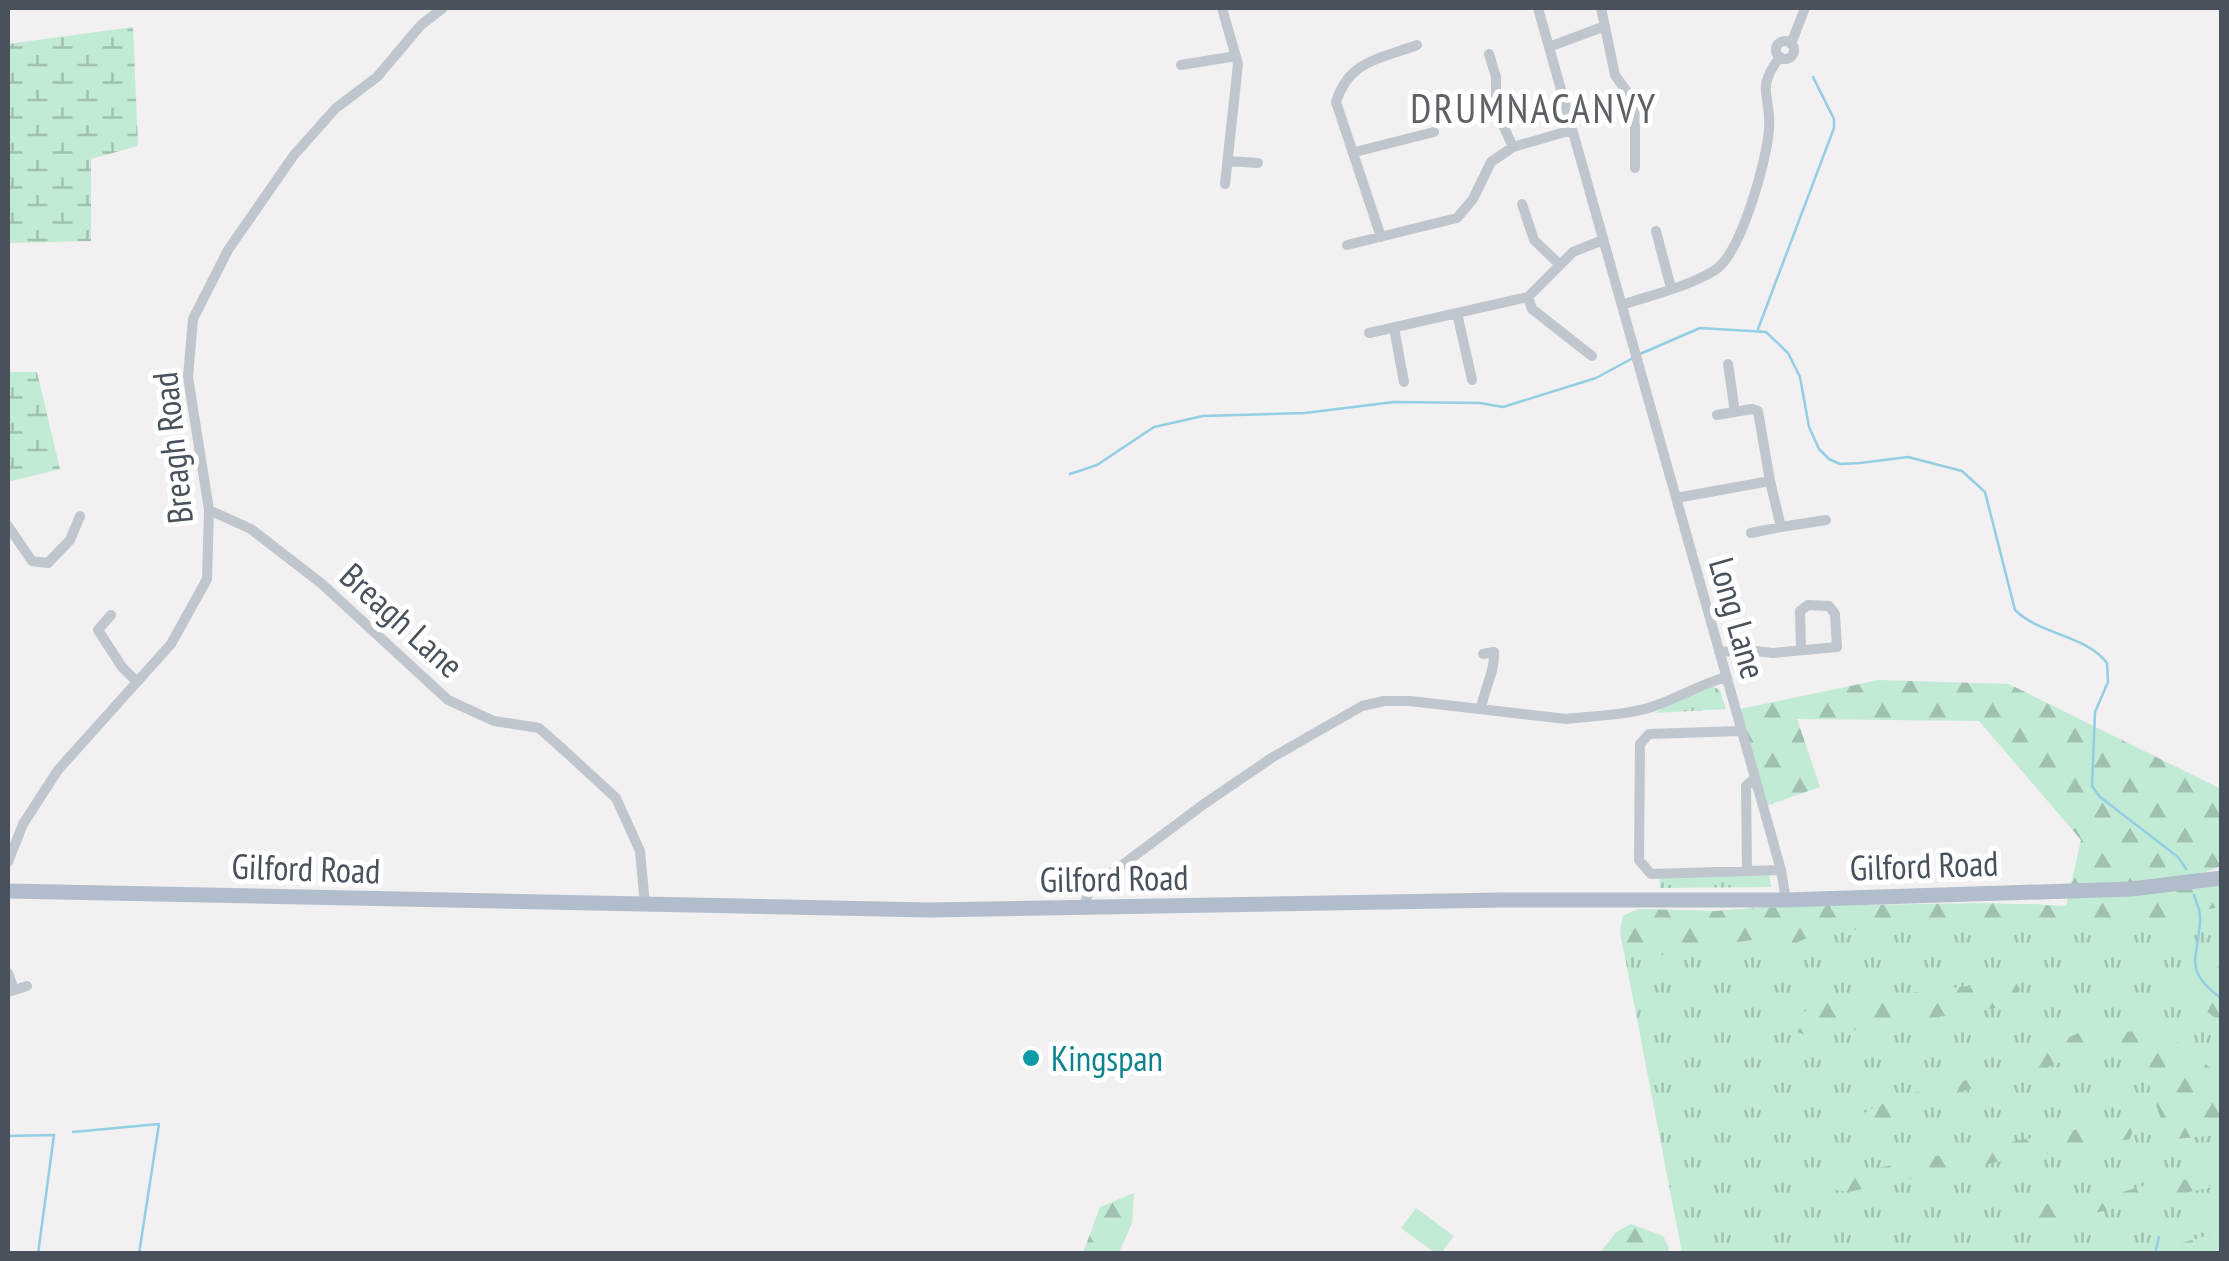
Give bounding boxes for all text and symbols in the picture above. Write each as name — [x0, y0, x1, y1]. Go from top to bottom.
district label: DRUMNACANVY — [1410, 82, 1658, 134]
street label: Breagh Road — [141, 370, 203, 526]
street label: Long Lane — [1699, 552, 1777, 684]
street label: Breagh Lane — [331, 553, 473, 687]
street label: Gilford Road — [1849, 839, 1999, 891]
street label: Gilford Road — [231, 842, 381, 894]
street label: Gilford Road — [1039, 854, 1189, 902]
place label: Kingspan — [1051, 1035, 1163, 1081]
marker: Kingspan — [1020, 1047, 1042, 1069]

